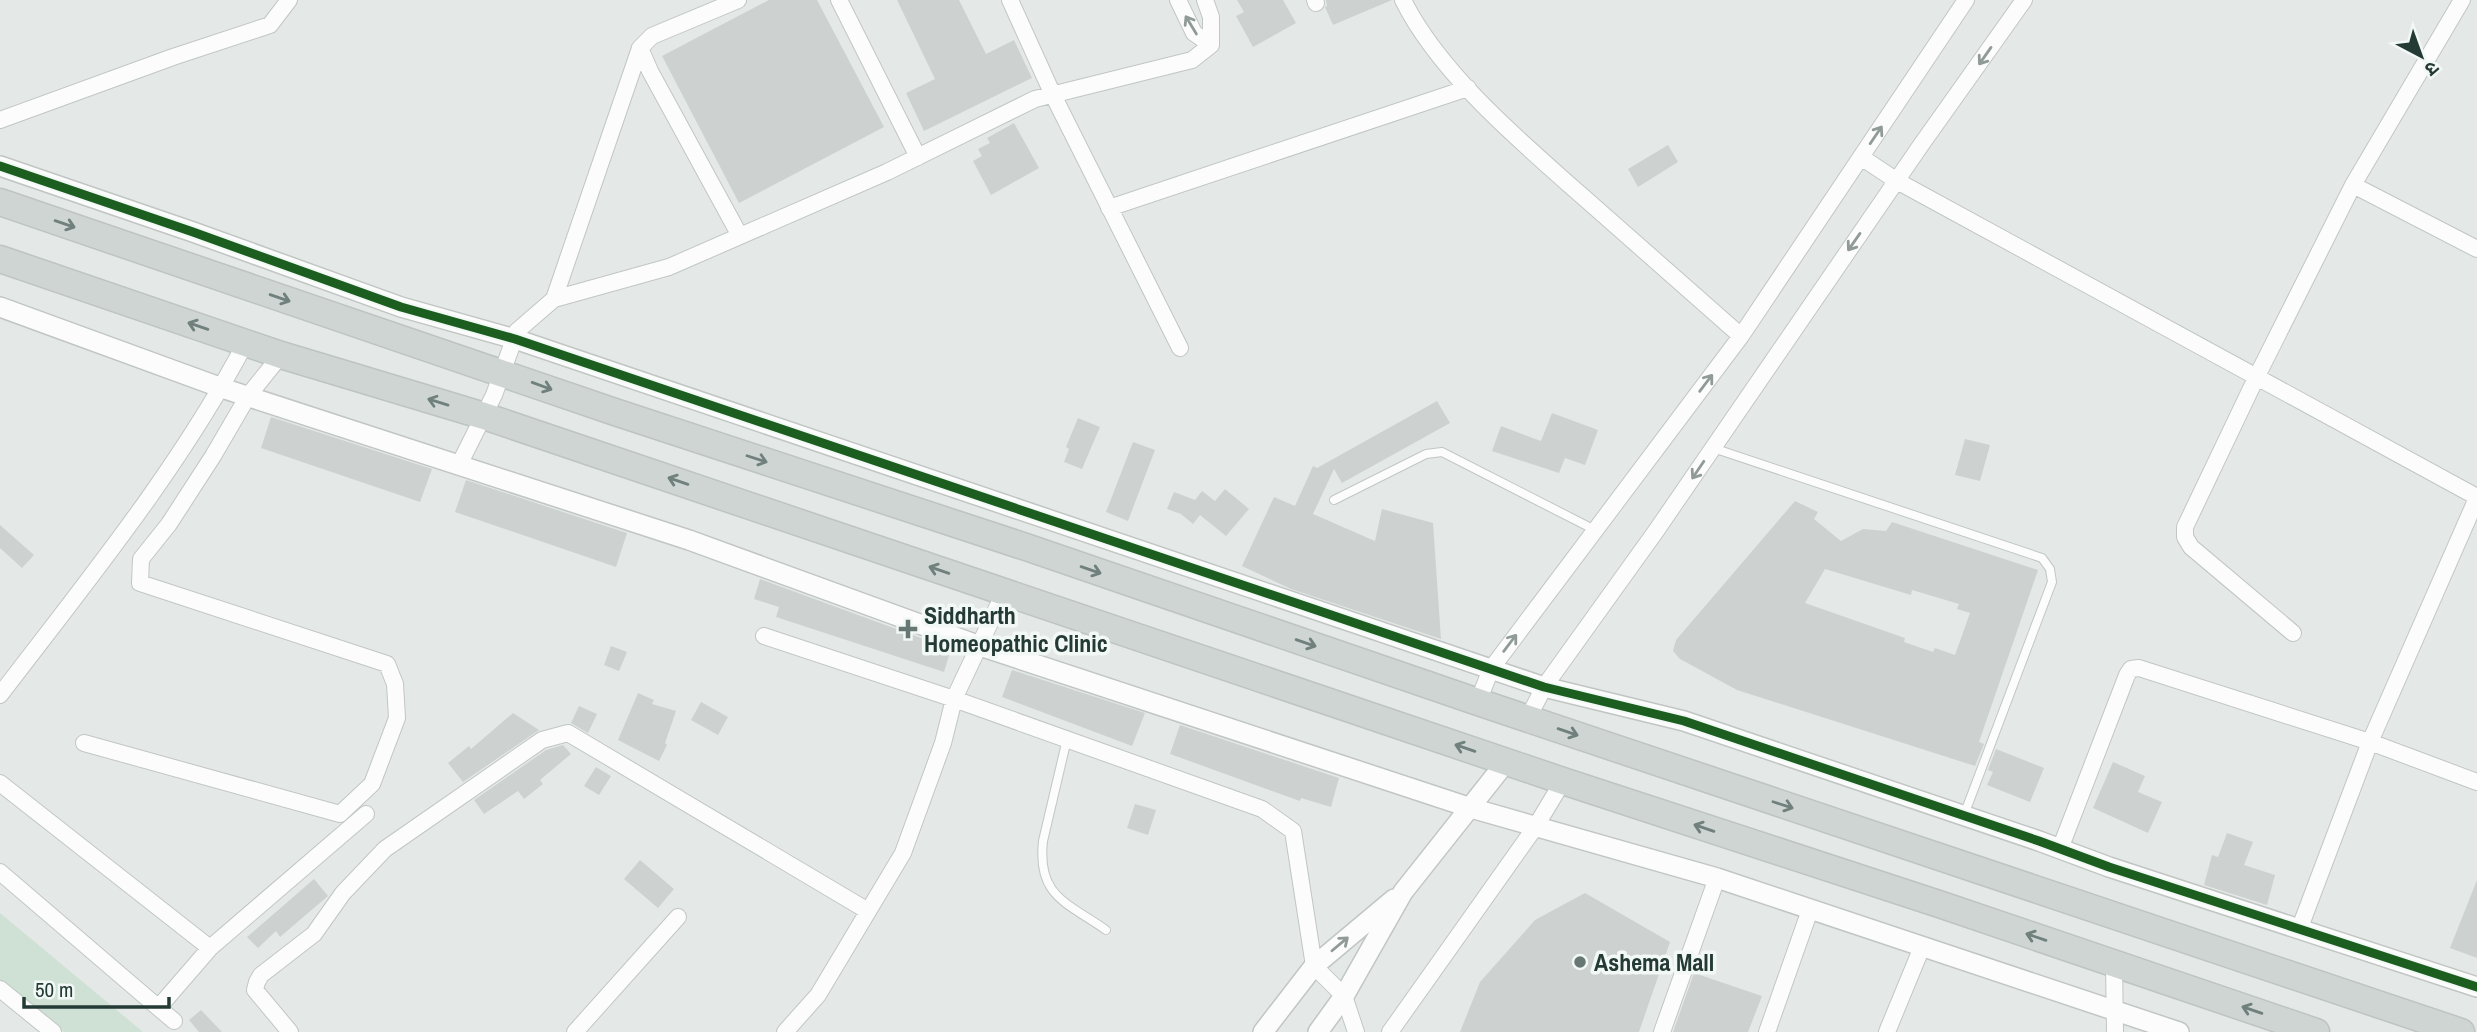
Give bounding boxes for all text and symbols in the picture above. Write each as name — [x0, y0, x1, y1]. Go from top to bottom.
one-way arrow — [1184, 16, 1199, 35]
north arrow — [2386, 21, 2456, 91]
one-way arrow — [1978, 46, 1992, 65]
text: उ — [2419, 55, 2445, 83]
one-way arrow — [1869, 126, 1883, 145]
one-way arrow — [53, 219, 75, 231]
one-way arrow — [1847, 232, 1862, 251]
one-way arrow — [268, 293, 290, 305]
one-way arrow — [188, 319, 210, 331]
one-way arrow — [1698, 374, 1713, 393]
one-way arrow — [531, 380, 553, 393]
one-way arrow — [428, 395, 450, 407]
one-way arrow — [746, 454, 768, 466]
one-way arrow — [1691, 460, 1705, 479]
one-way arrow — [667, 474, 689, 486]
one-way arrow — [929, 563, 951, 575]
one-way arrow — [1079, 565, 1101, 577]
place label: Siddharth Homeopathic Clinic — [924, 599, 1108, 659]
marker: Siddharth Homeopathic Clinic — [898, 619, 918, 639]
one-way arrow — [1503, 634, 1517, 653]
one-way arrow — [1295, 637, 1317, 650]
one-way arrow — [1556, 727, 1578, 739]
one-way arrow — [1454, 740, 1476, 753]
one-way arrow — [1772, 799, 1794, 812]
one-way arrow — [1693, 821, 1715, 833]
one-way arrow — [2026, 930, 2048, 942]
one-way arrow — [1331, 937, 1349, 953]
place label: Ashema Mall — [1594, 946, 1714, 978]
marker: Ashema Mall — [1572, 954, 1588, 970]
scale bar — [24, 965, 170, 1009]
text: 50 m — [35, 975, 73, 1004]
one-way arrow — [2241, 1003, 2263, 1016]

